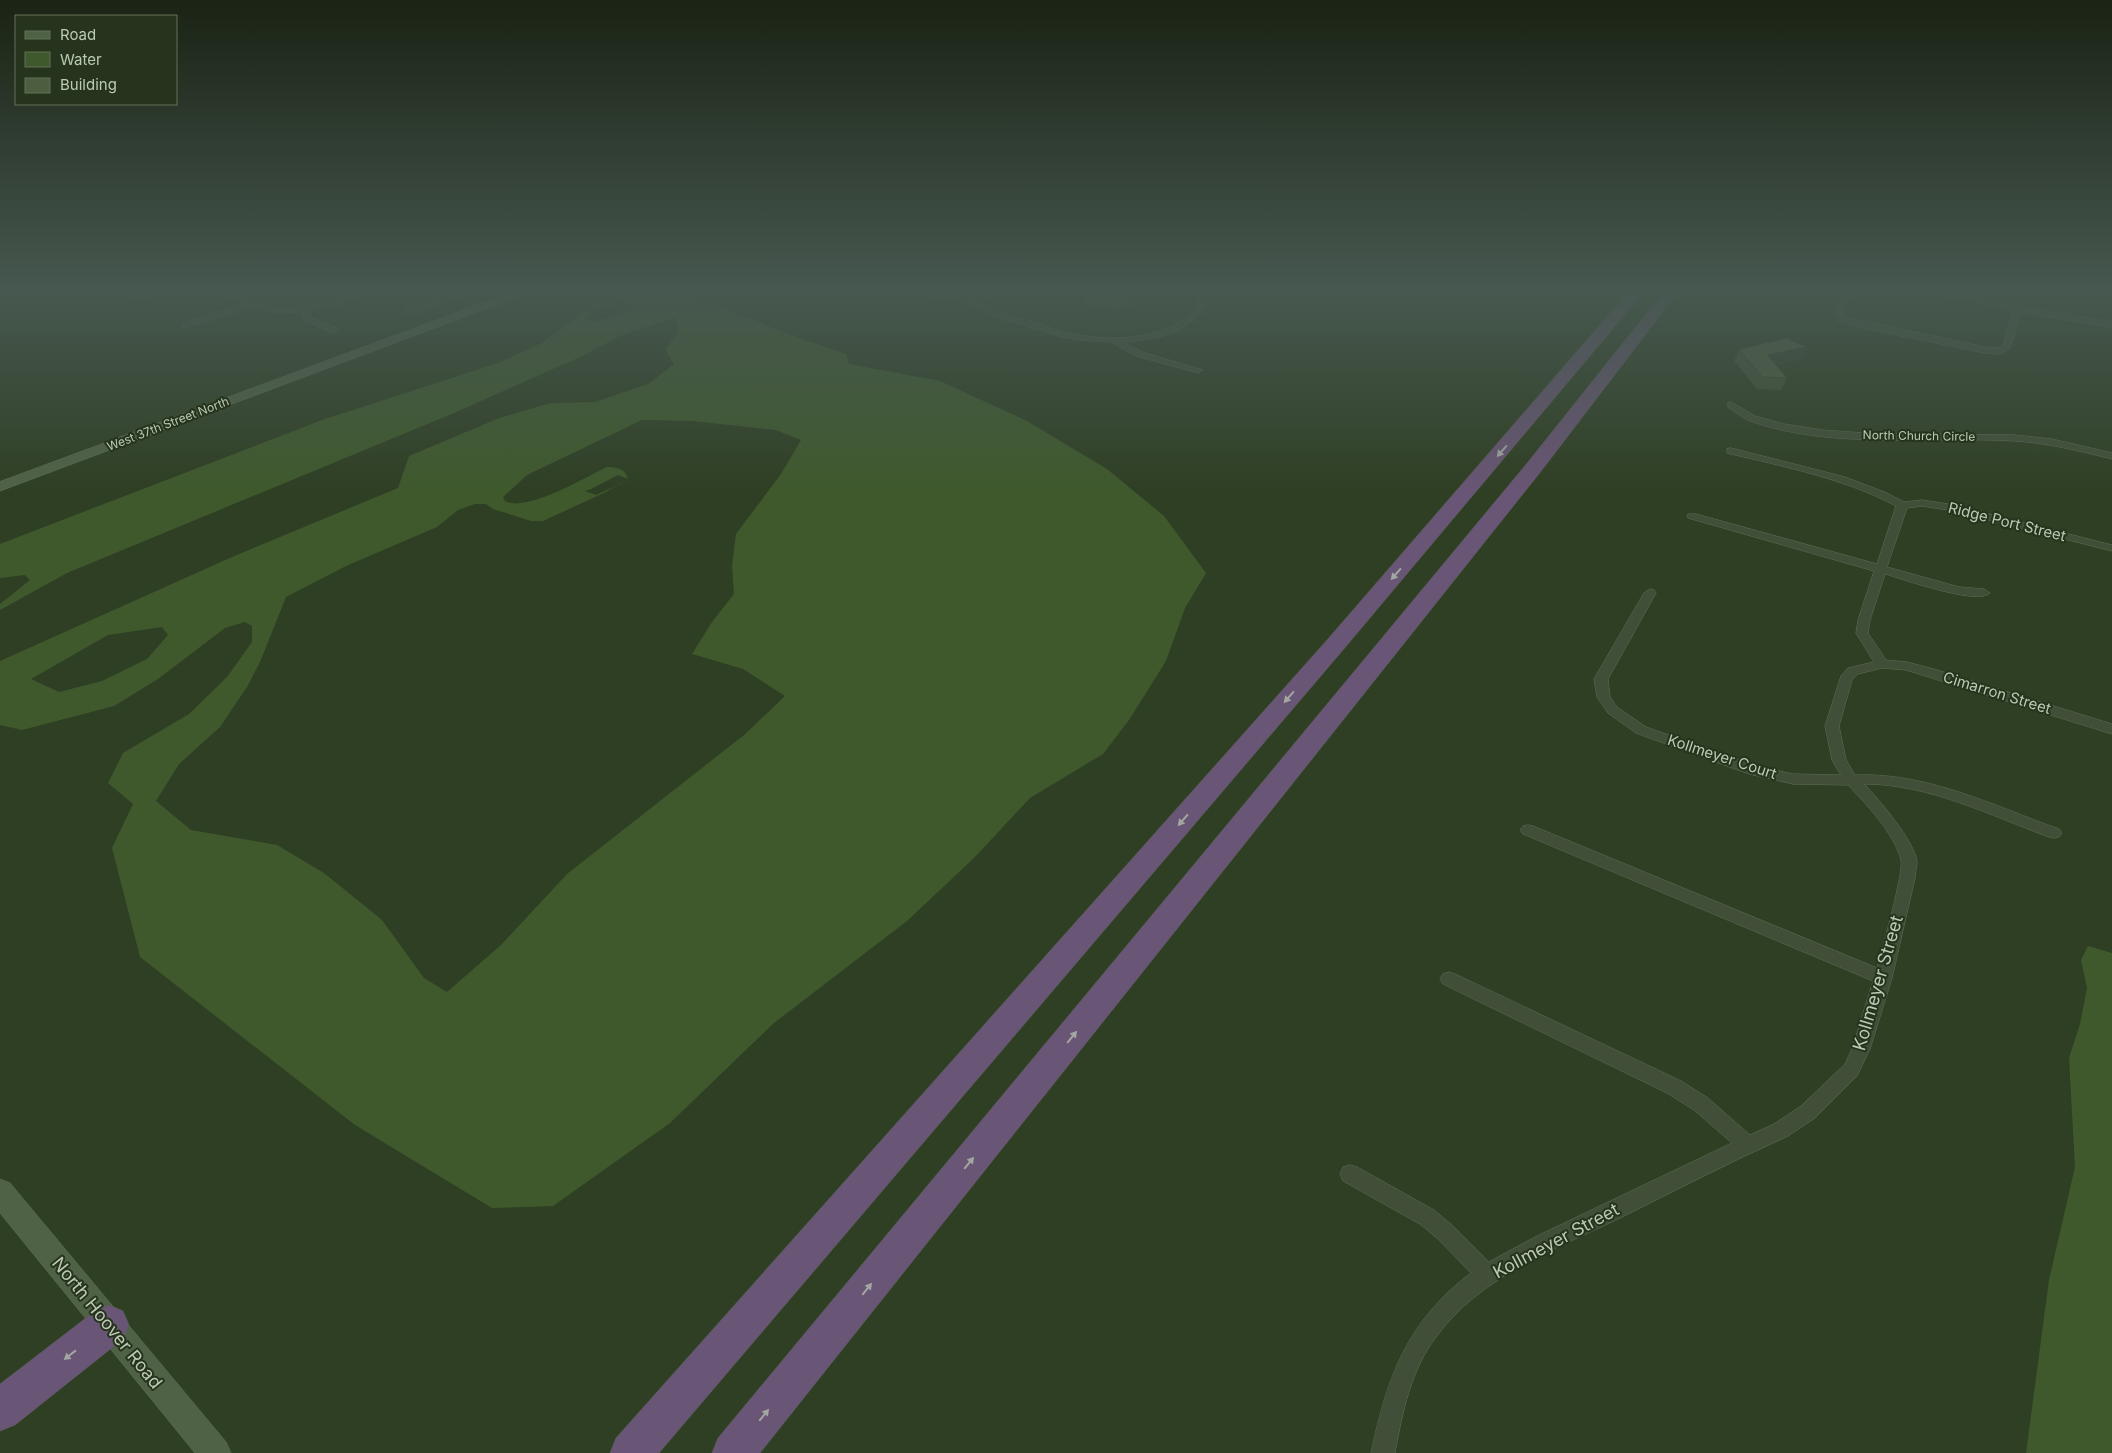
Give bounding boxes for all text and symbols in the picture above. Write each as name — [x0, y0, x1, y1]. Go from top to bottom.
legend — [15, 15, 178, 105]
text: Road — [60, 25, 96, 44]
text: Water — [60, 50, 102, 69]
text: Building — [60, 75, 117, 94]
street label: West 37th Street North — [105, 393, 231, 454]
street label: North Church Circle — [1863, 427, 1975, 444]
one-way arrow — [1496, 444, 1507, 457]
street label: Ridge Port Street — [1946, 498, 2068, 545]
one-way arrow — [1390, 568, 1401, 581]
street label: Cimarron Street — [1941, 667, 2053, 718]
one-way arrow — [1284, 691, 1295, 704]
street label: Kollmeyer Court — [1665, 730, 1779, 783]
one-way arrow — [1177, 813, 1188, 826]
street label: Kollmeyer Street — [1848, 913, 1907, 1053]
one-way arrow — [1066, 1031, 1077, 1044]
one-way arrow — [964, 1157, 975, 1170]
street label: Kollmeyer Street — [1489, 1198, 1622, 1283]
street label: North Hoover Road — [48, 1253, 167, 1393]
one-way arrow — [861, 1283, 872, 1296]
one-way arrow — [63, 1350, 77, 1360]
one-way arrow — [758, 1409, 769, 1422]

